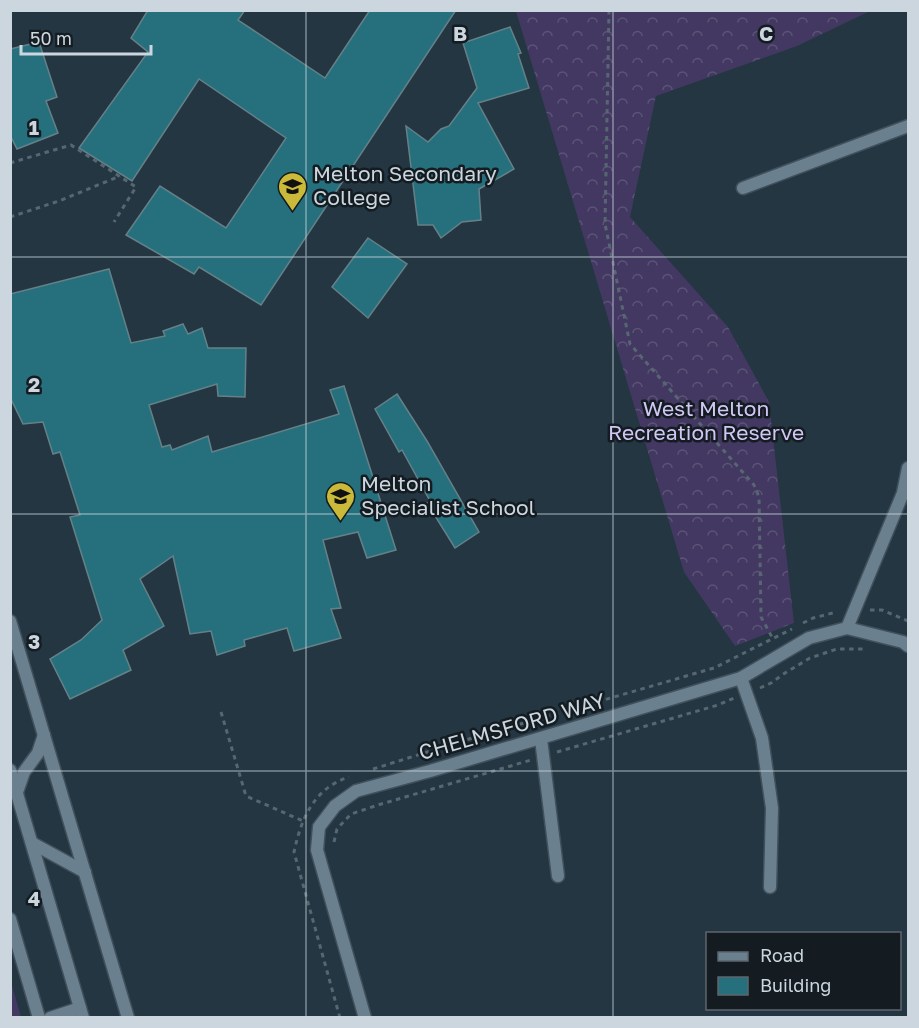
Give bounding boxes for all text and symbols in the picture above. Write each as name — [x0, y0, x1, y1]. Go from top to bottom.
scale bar — [21, 18, 152, 56]
text: B — [453, 21, 467, 45]
text: C — [759, 21, 773, 45]
text: 50 m — [30, 27, 72, 49]
text: 1 — [29, 115, 39, 139]
place label: Melton Secondary College — [313, 160, 497, 210]
school or university icon: Melton Secondary College — [276, 170, 308, 212]
text: 2 — [28, 372, 40, 396]
park label: West Melton Recreation Reserve — [608, 395, 804, 445]
place label: Melton Specialist School — [361, 470, 535, 520]
school or university icon: Melton Specialist School — [324, 480, 356, 522]
text: 3 — [28, 629, 40, 653]
street label: CHELMSFORD WAY — [415, 687, 609, 765]
text: 4 — [28, 886, 40, 910]
legend — [706, 932, 901, 1010]
text: Road — [760, 944, 804, 966]
text: Building — [760, 974, 831, 996]

